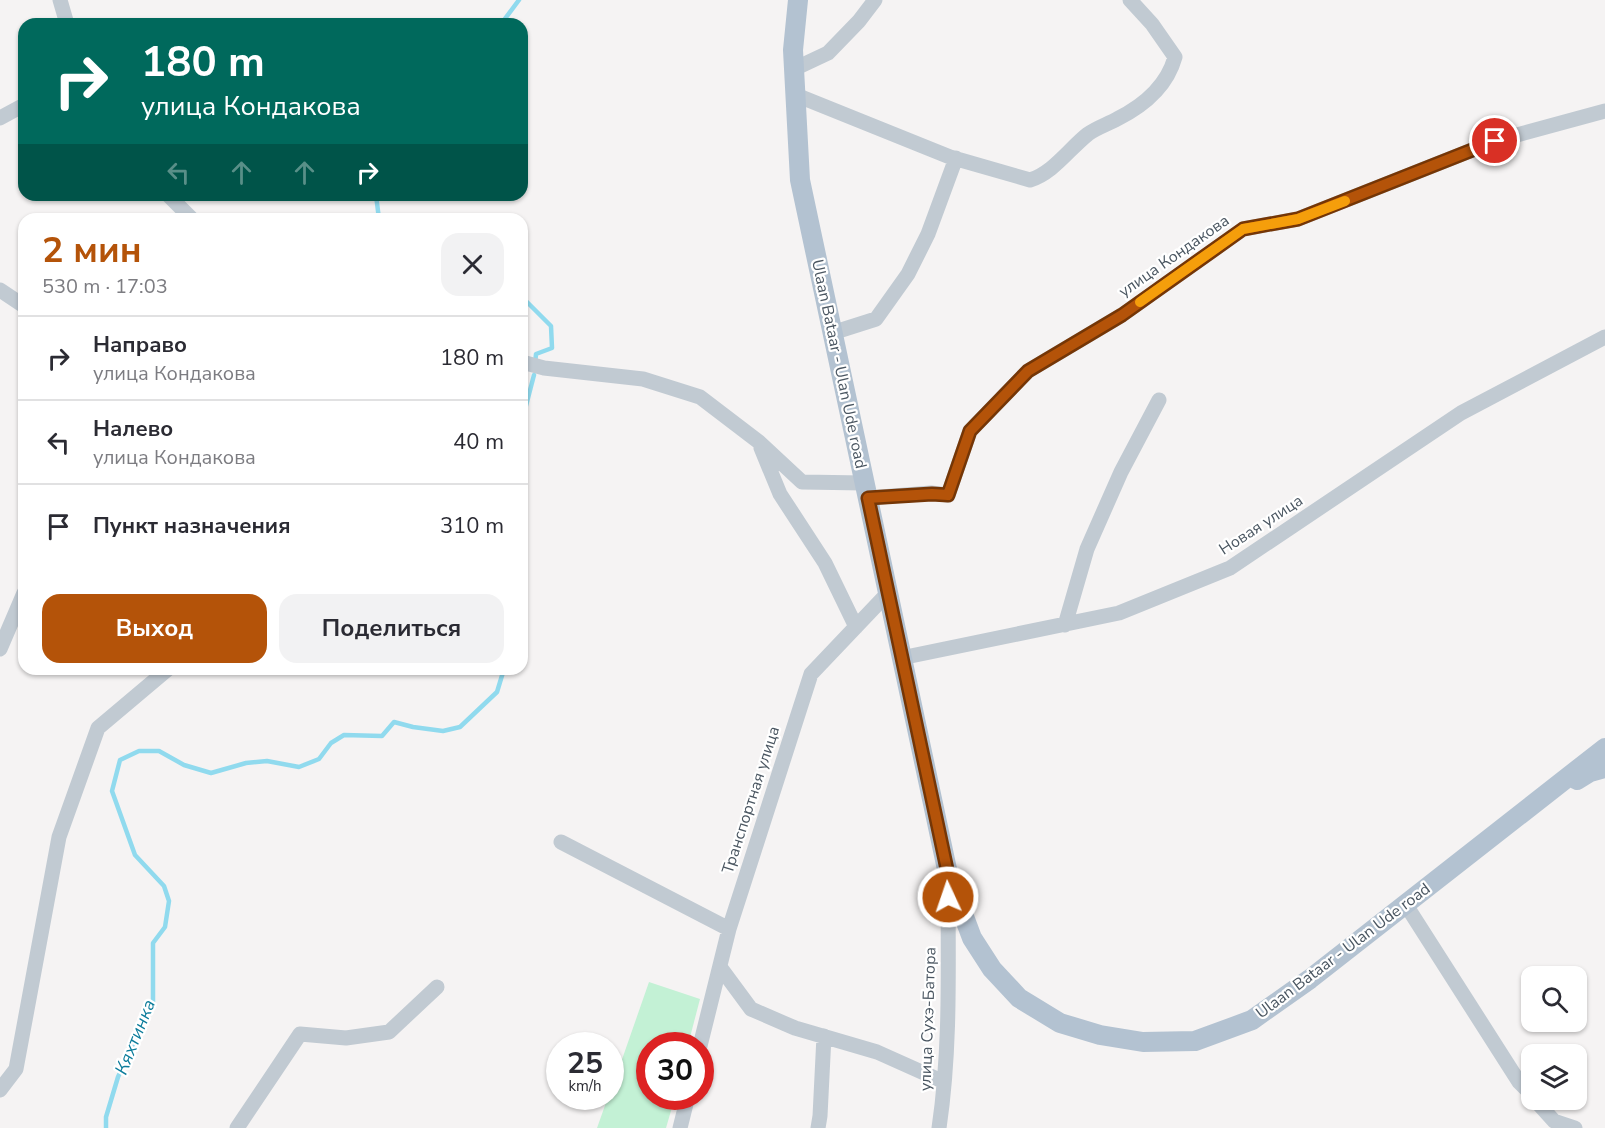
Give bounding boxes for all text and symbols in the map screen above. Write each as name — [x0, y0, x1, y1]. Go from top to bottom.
text: 180 m — [141, 34, 265, 91]
icon: right — [42, 42, 120, 120]
text: улица Кондакова — [141, 88, 361, 125]
pin — [1469, 115, 1520, 166]
icon: arrive — [1478, 124, 1511, 157]
icon: left — [162, 156, 195, 189]
icon: ahead — [225, 156, 258, 189]
icon: ahead — [288, 156, 321, 189]
icon: right — [351, 156, 384, 189]
street label: улица Кондакова — [1114, 210, 1234, 302]
text: 2 мин — [42, 226, 142, 275]
button: close — [441, 233, 504, 296]
street label: Ulaan Bataar - Ulan Ude road — [806, 257, 872, 471]
text: 530 m · 17:03 — [42, 273, 168, 300]
text: Направо — [93, 330, 187, 360]
icon: right — [42, 342, 75, 375]
text: 180 m — [440, 343, 504, 373]
text: улица Кондакова — [93, 360, 256, 387]
text: Налево — [93, 414, 173, 444]
icon: left — [42, 426, 75, 459]
text: 40 m — [453, 427, 504, 457]
text: улица Кондакова — [93, 444, 256, 471]
street label: Новая улица — [1215, 490, 1307, 560]
icon: arrive — [42, 510, 75, 543]
text: Пункт назначения — [93, 511, 291, 541]
text: 310 m — [440, 511, 504, 541]
button: Выход — [42, 594, 267, 663]
button: Поделиться — [279, 594, 504, 663]
street label: Транспортная улица — [717, 723, 785, 877]
position arrow — [916, 865, 980, 929]
street label: Ulaan Bataar - Ulan Ude road — [1251, 878, 1435, 1024]
street label: улица Сухэ-Батора — [914, 946, 942, 1092]
map controls — [1521, 966, 1587, 1110]
button: search — [1521, 966, 1587, 1032]
water label: Кяхтинка — [109, 996, 161, 1078]
speed limit sign: 30 — [636, 1032, 714, 1110]
text: 25 — [567, 1043, 603, 1084]
button: layers — [1521, 1044, 1587, 1110]
text: km/h — [568, 1076, 602, 1096]

